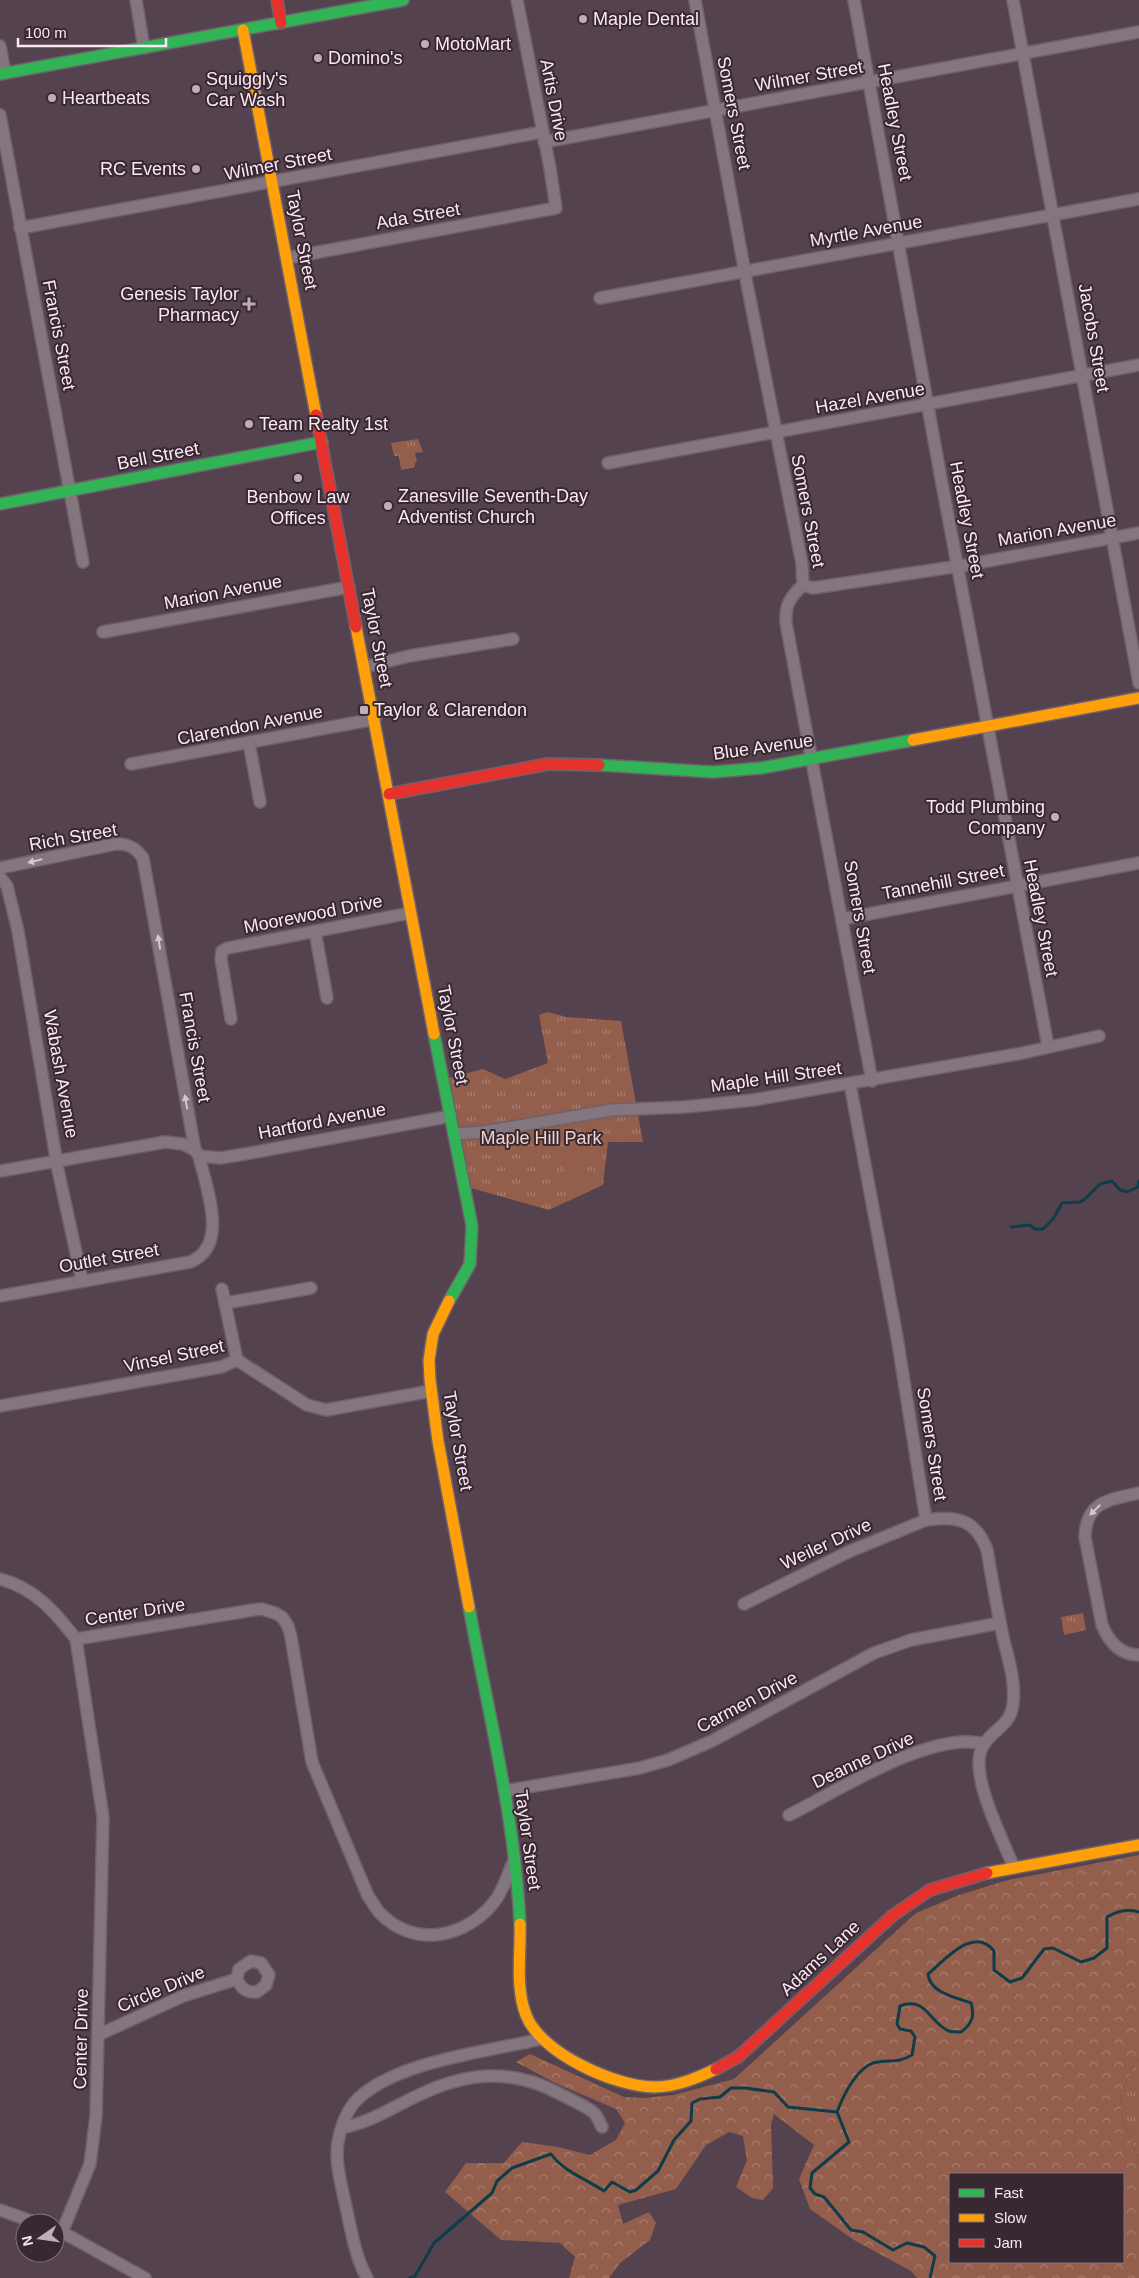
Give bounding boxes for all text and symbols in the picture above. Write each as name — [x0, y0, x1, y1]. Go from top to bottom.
place label: Maple Dental — [593, 9, 699, 29]
marker: Maple Dental — [577, 13, 589, 25]
scale bar — [18, 15, 165, 47]
text: 100 m — [25, 24, 67, 41]
place label: MotoMart — [435, 34, 511, 54]
marker: MotoMart — [419, 38, 431, 50]
place label: Domino's — [328, 48, 402, 68]
marker: Domino's — [312, 52, 324, 64]
street label: Somers Street — [713, 55, 755, 171]
street label: Artis Drive — [536, 57, 572, 143]
street label: Wilmer Street — [754, 57, 864, 95]
street label: Headley Street — [874, 62, 916, 182]
place label: Squiggly's Car Wash — [206, 69, 287, 110]
marker: Squiggly's Car Wash — [190, 83, 202, 95]
place label: Heartbeats — [62, 88, 150, 108]
marker: Heartbeats — [46, 92, 58, 104]
street label: Wilmer Street — [223, 144, 333, 184]
place label: RC Events — [100, 159, 186, 179]
marker: RC Events — [190, 163, 202, 175]
street label: Taylor Street — [283, 188, 321, 292]
street label: Ada Street — [374, 199, 462, 233]
street label: Myrtle Avenue — [808, 211, 924, 251]
street label: Francis Street — [38, 278, 80, 392]
street label: Jacobs Street — [1075, 282, 1113, 394]
place label: Genesis Taylor Pharmacy — [120, 284, 239, 325]
marker: Genesis Taylor Pharmacy — [243, 298, 255, 310]
street label: Hazel Avenue — [814, 379, 926, 417]
place label: Team Realty 1st — [259, 414, 388, 434]
marker: Team Realty 1st — [243, 418, 255, 430]
street label: Bell Street — [115, 438, 201, 474]
street label: Somers Street — [787, 453, 829, 569]
street label: Headley Street — [946, 460, 988, 580]
marker: Benbow Law Offices — [292, 472, 304, 484]
place label: Zanesville Seventh-Day Adventist Church — [398, 486, 588, 527]
place label: Benbow Law Offices — [246, 487, 351, 528]
marker: Zanesville Seventh-Day Adventist Church — [382, 500, 394, 512]
street label: Marion Avenue — [996, 510, 1118, 550]
street label: Marion Avenue — [162, 571, 284, 613]
street label: Taylor Street — [358, 586, 396, 690]
place label: Taylor & Clarendon — [374, 700, 527, 720]
street label: Clarendon Avenue — [176, 701, 324, 749]
marker: Taylor & Clarendon — [358, 704, 370, 716]
street label: Blue Avenue — [712, 730, 814, 764]
place label: Todd Plumbing Company — [926, 797, 1045, 838]
marker: Todd Plumbing Company — [1049, 811, 1061, 823]
street label: Rich Street — [27, 819, 119, 855]
one-way arrow — [27, 857, 43, 865]
street label: Headley Street — [1020, 858, 1062, 978]
street label: Somers Street — [840, 859, 880, 975]
street label: Tannehill Street — [880, 860, 1006, 904]
street label: Moorewood Drive — [242, 891, 384, 937]
one-way arrow — [155, 934, 163, 950]
street label: Taylor Street — [434, 983, 472, 1087]
street label: Francis Street — [175, 990, 215, 1104]
street label: Wabash Avenue — [40, 1008, 82, 1140]
street label: Maple Hill Street — [709, 1058, 843, 1096]
one-way arrow — [182, 1094, 190, 1110]
street label: Hartford Avenue — [256, 1099, 388, 1143]
park label: Maple Hill Park — [480, 1128, 603, 1148]
street label: Outlet Street — [57, 1239, 161, 1277]
street label: Vinsel Street — [122, 1336, 226, 1376]
street label: Somers Street — [913, 1386, 951, 1502]
street label: Taylor Street — [439, 1390, 477, 1492]
one-way arrow — [1089, 1504, 1101, 1516]
street label: Weiler Drive — [778, 1514, 874, 1574]
street label: Center Drive — [84, 1594, 186, 1630]
street label: Carmen Drive — [693, 1667, 801, 1737]
street label: Deanne Drive — [809, 1728, 917, 1792]
street label: Taylor Street — [511, 1789, 545, 1891]
street label: Adams Lane — [776, 1916, 864, 2000]
street label: Circle Drive — [114, 1962, 208, 2016]
street label: Center Drive — [70, 1988, 92, 2090]
legend — [949, 2173, 1124, 2263]
text: Fast — [994, 2184, 1024, 2201]
text: Slow — [994, 2209, 1027, 2226]
north arrow — [15, 2213, 65, 2263]
text: N — [18, 2234, 36, 2248]
text: Jam — [994, 2234, 1022, 2251]

